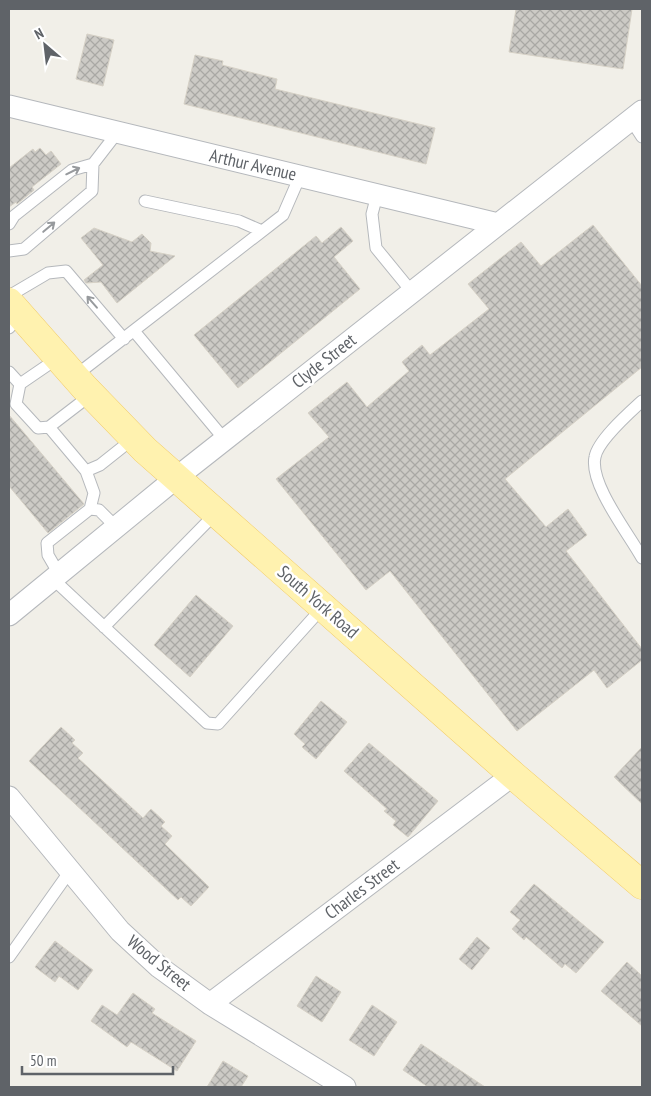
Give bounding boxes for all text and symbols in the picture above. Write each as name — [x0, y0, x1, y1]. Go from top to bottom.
north arrow — [20, 20, 70, 70]
text: N — [31, 24, 46, 43]
street label: Arthur Avenue — [207, 143, 299, 186]
one-way arrow — [65, 166, 80, 176]
one-way arrow — [43, 222, 56, 233]
one-way arrow — [86, 295, 98, 308]
street label: Clyde Street — [287, 328, 361, 393]
street label: South York Road — [273, 560, 364, 643]
street label: Charles Street — [320, 853, 403, 924]
street label: Wood Street — [123, 930, 196, 995]
scale bar — [22, 1044, 174, 1076]
text: 50 m — [30, 1051, 56, 1070]

